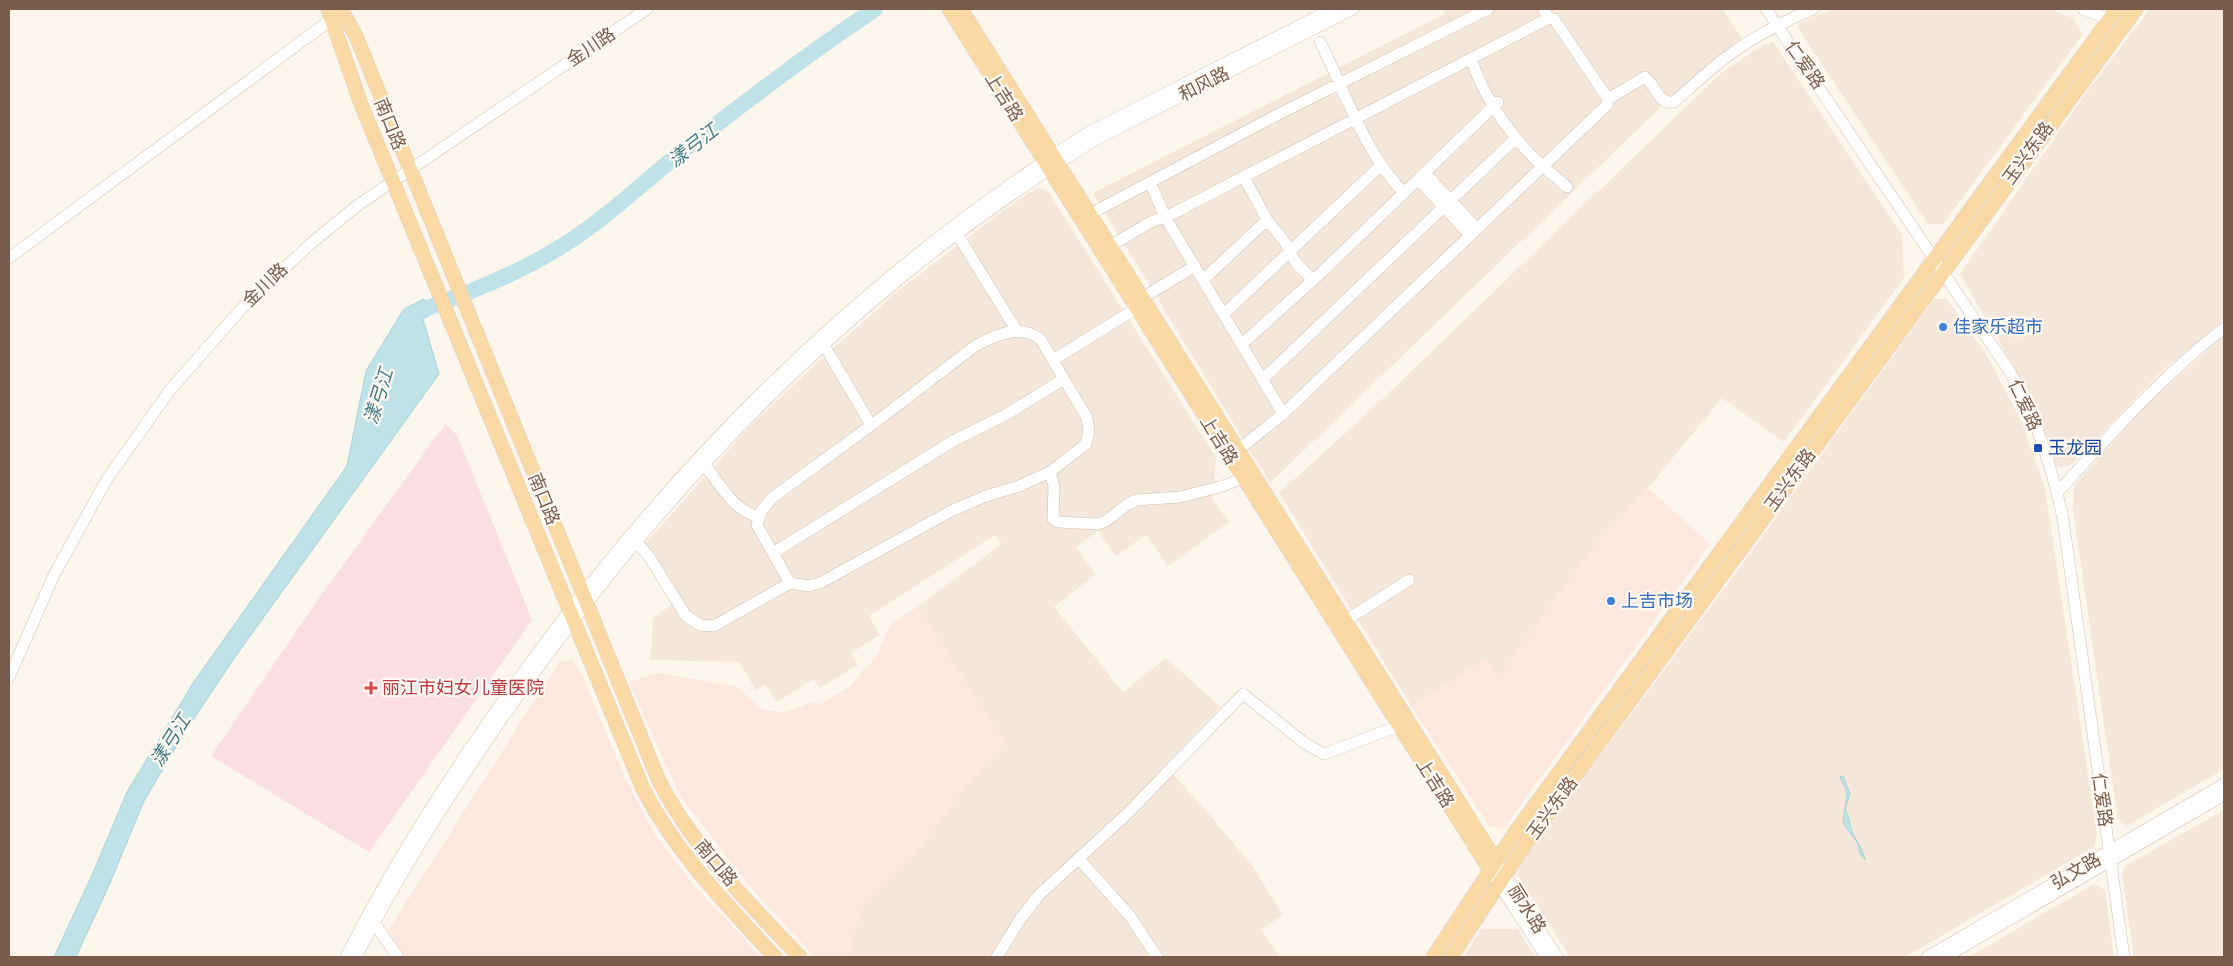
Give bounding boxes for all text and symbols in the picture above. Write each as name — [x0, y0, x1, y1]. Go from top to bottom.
street label: 金川路 — [562, 22, 619, 70]
street label: 仁爱路 — [1781, 36, 1830, 93]
street label: 和风路 — [1174, 61, 1233, 105]
street label: 上吉路 — [981, 68, 1028, 125]
street label: 南口路 — [371, 94, 411, 153]
water label: 漾弓江 — [663, 117, 724, 171]
street label: 玉兴东路 — [1997, 117, 2057, 188]
street label: 金川路 — [237, 258, 291, 311]
place label: 佳家乐超市 — [1953, 315, 2043, 337]
marker: 佳家乐超市 — [1937, 321, 1949, 333]
water label: 漾弓江 — [358, 363, 397, 426]
street label: 仁爱路 — [2005, 375, 2047, 434]
street label: 上吉路 — [1196, 411, 1243, 468]
place label: 玉龙园 — [2048, 436, 2102, 458]
marker: 玉龙园 — [2032, 442, 2044, 454]
street label: 玉兴东路 — [1759, 444, 1819, 515]
street label: 南口路 — [525, 469, 565, 528]
place label: 上吉市场 — [1621, 589, 1693, 611]
marker: 上吉市场 — [1605, 595, 1617, 607]
place label: 丽江市妇女儿童医院 — [382, 676, 544, 698]
marker: 丽江市妇女儿童医院 — [364, 681, 378, 695]
water label: 漾弓江 — [145, 708, 195, 770]
street label: 上吉路 — [1412, 754, 1459, 811]
street label: 玉兴东路 — [1521, 772, 1581, 843]
street label: 仁爱路 — [2088, 772, 2118, 828]
street label: 南口路 — [691, 835, 743, 890]
street label: 弘文路 — [2047, 847, 2104, 893]
street label: 丽水路 — [1504, 880, 1551, 937]

